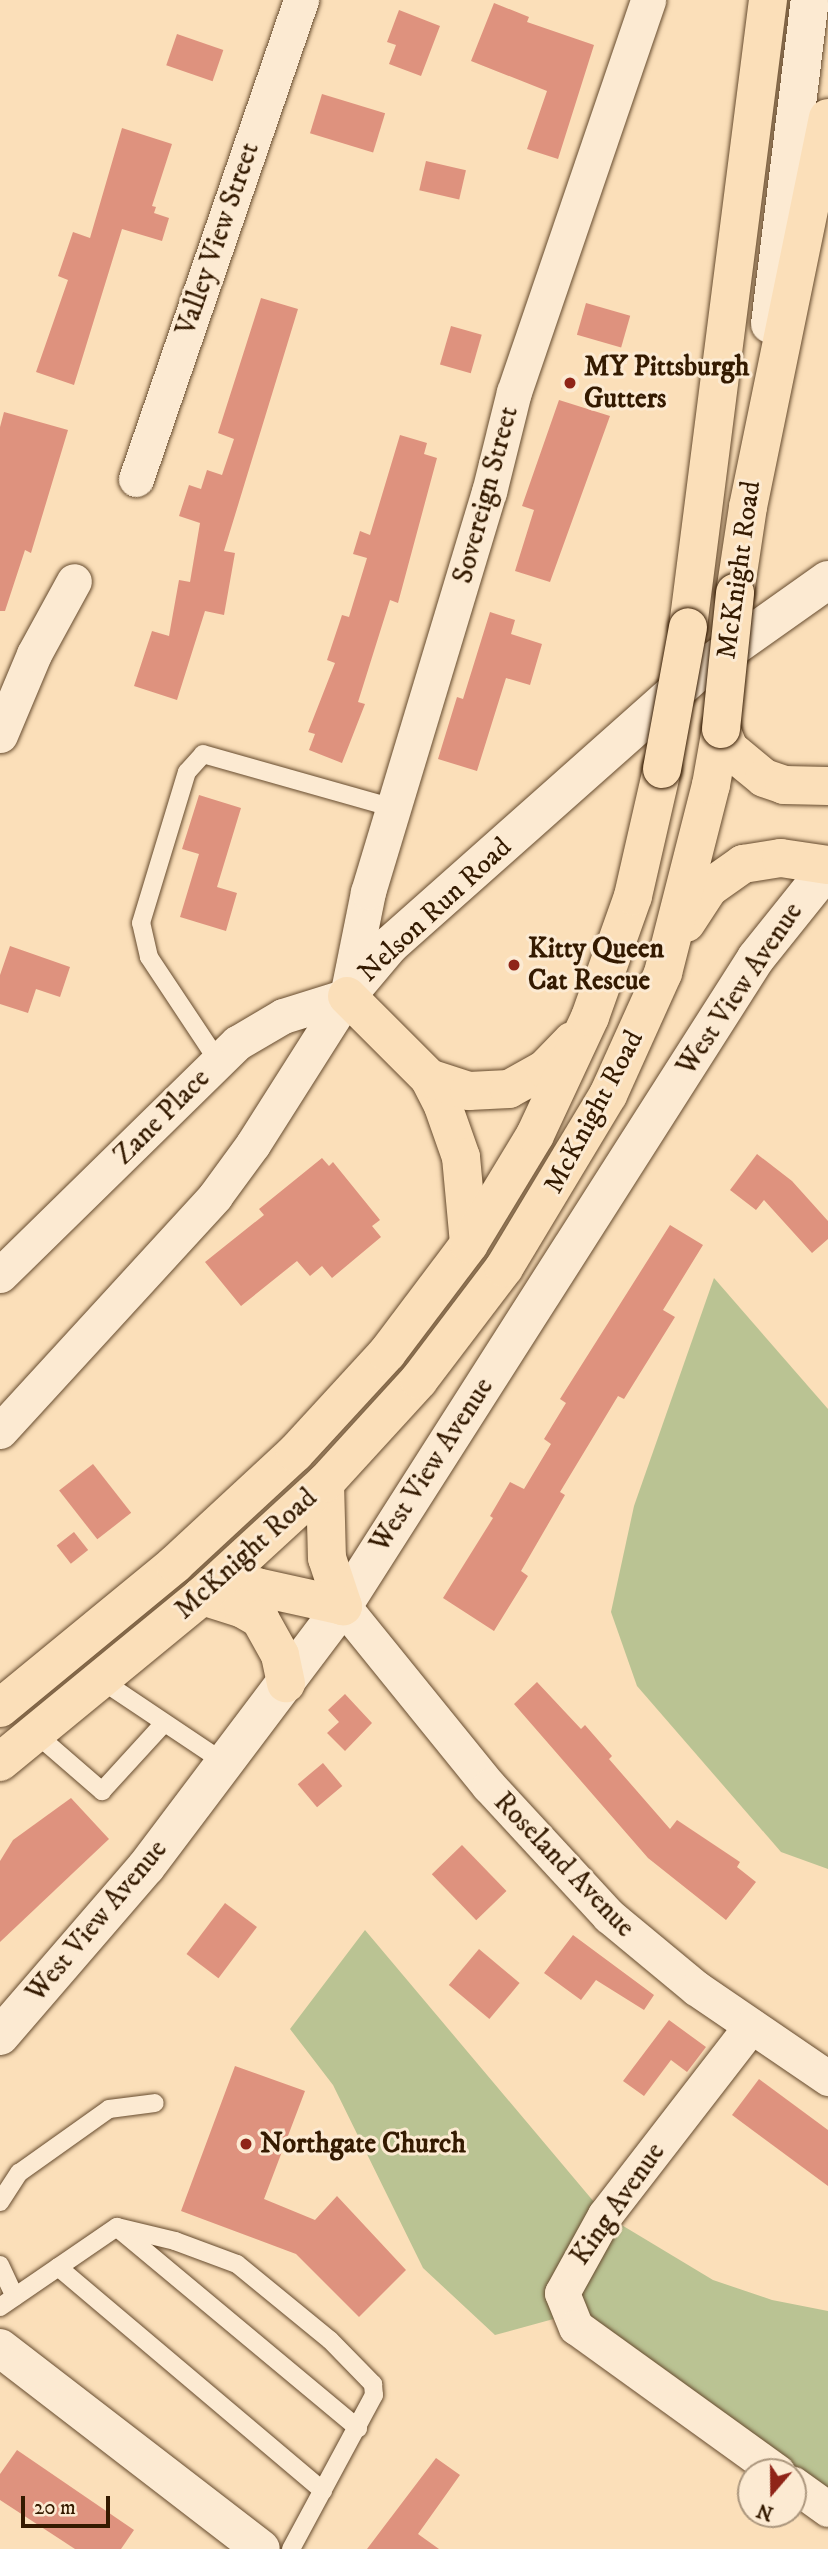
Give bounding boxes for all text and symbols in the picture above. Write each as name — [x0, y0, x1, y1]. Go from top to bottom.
street label: Valley View Street — [169, 138, 267, 340]
place label: MY Pittsburgh Gutters — [584, 350, 749, 416]
marker: MY Pittsburgh Gutters — [562, 375, 578, 391]
street label: Sovereign Street — [446, 403, 526, 587]
street label: McKnight Road — [710, 479, 768, 661]
street label: Nelson Run Road — [352, 831, 518, 989]
street label: West View Avenue — [670, 896, 810, 1082]
place label: Kitty Queen Cat Rescue — [528, 932, 664, 998]
marker: Kitty Queen Cat Rescue — [506, 957, 522, 973]
street label: McKnight Road — [537, 1025, 651, 1199]
street label: Zane Place — [107, 1062, 217, 1172]
street label: West View Avenue — [363, 1372, 501, 1558]
street label: McKnight Road — [168, 1481, 324, 1627]
street label: Roseland Avenue — [486, 1785, 642, 1945]
street label: West View Avenue — [19, 1833, 175, 2009]
place label: Northgate Church — [260, 2127, 466, 2161]
marker: Northgate Church — [238, 2136, 254, 2152]
street label: King Avenue — [564, 2136, 672, 2272]
north arrow — [737, 2458, 807, 2528]
scale bar — [24, 2482, 114, 2526]
text: 20 m — [34, 2495, 76, 2521]
text: N — [754, 2498, 777, 2525]

